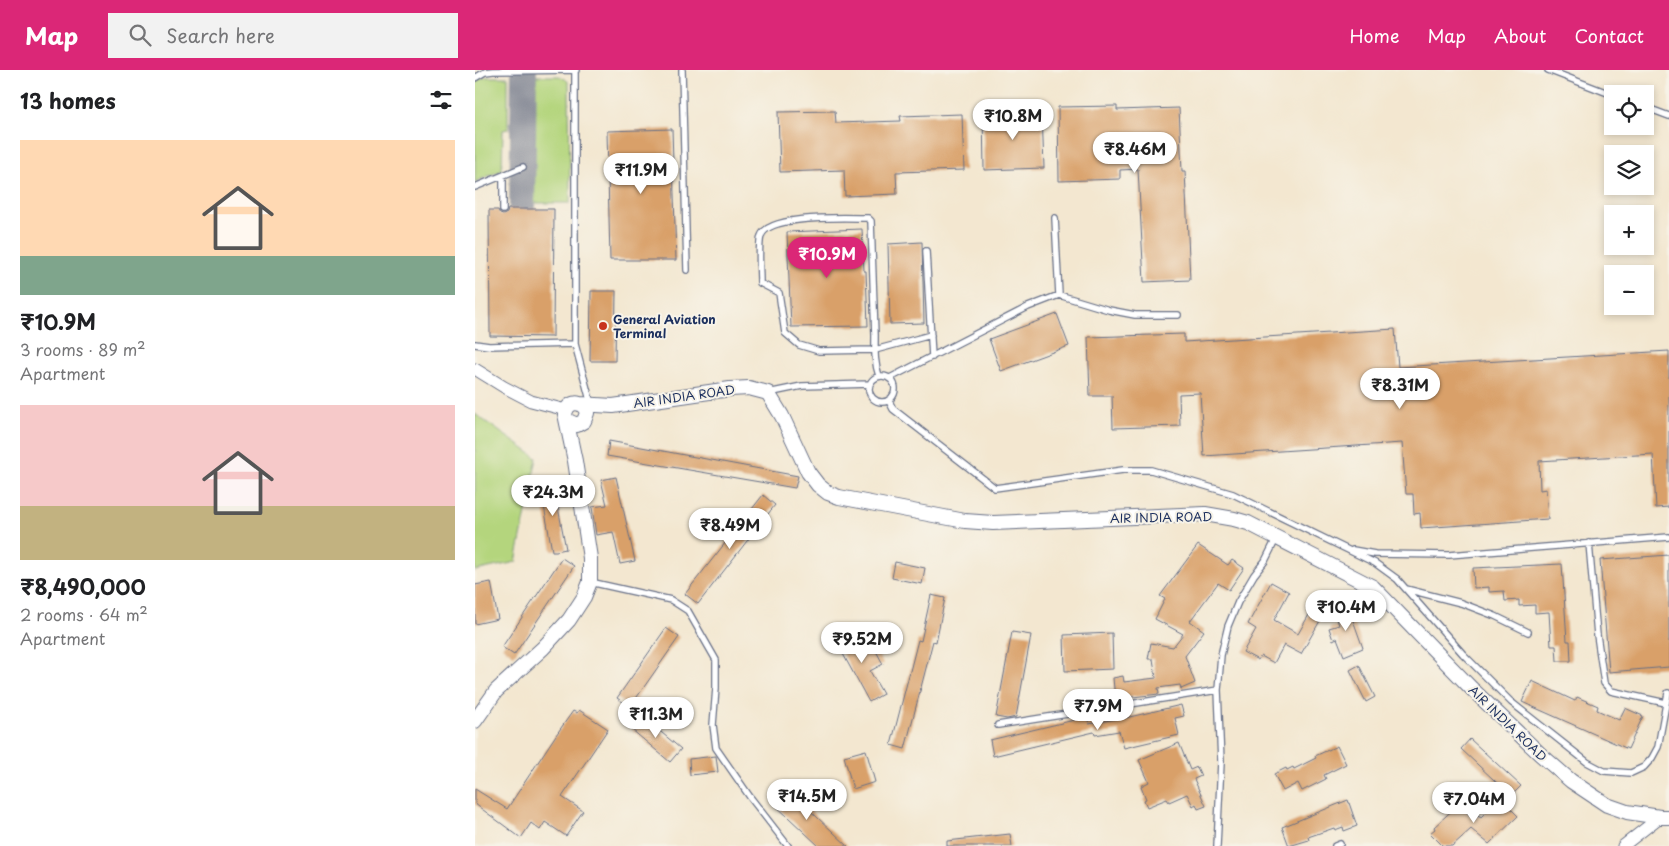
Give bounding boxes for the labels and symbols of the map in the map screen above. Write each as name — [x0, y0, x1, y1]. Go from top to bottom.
pin: ₹10.8M — [972, 98, 1054, 141]
pin: ₹8.46M — [1094, 132, 1176, 174]
pin: ₹11.9M — [600, 152, 682, 195]
pin: ₹10.9M — [786, 236, 868, 279]
place label: General Aviation Terminal — [613, 310, 716, 342]
marker: General Aviation Terminal — [597, 320, 609, 332]
pin: ₹8.31M — [1359, 368, 1441, 410]
street label: AIR INDIA ROAD — [632, 380, 736, 412]
pin: ₹24.3M — [512, 474, 594, 517]
street label: AIR INDIA ROAD — [1110, 507, 1212, 527]
pin: ₹8.49M — [689, 508, 771, 550]
pin: ₹10.4M — [1305, 590, 1387, 632]
pin: ₹9.52M — [821, 622, 903, 664]
street label: AIR INDIA ROAD — [1465, 681, 1551, 765]
pin: ₹7.9M — [1063, 688, 1133, 731]
pin: ₹11.3M — [615, 696, 697, 739]
pin: ₹14.5M — [766, 778, 848, 821]
pin: ₹7.04M — [1433, 782, 1515, 824]

